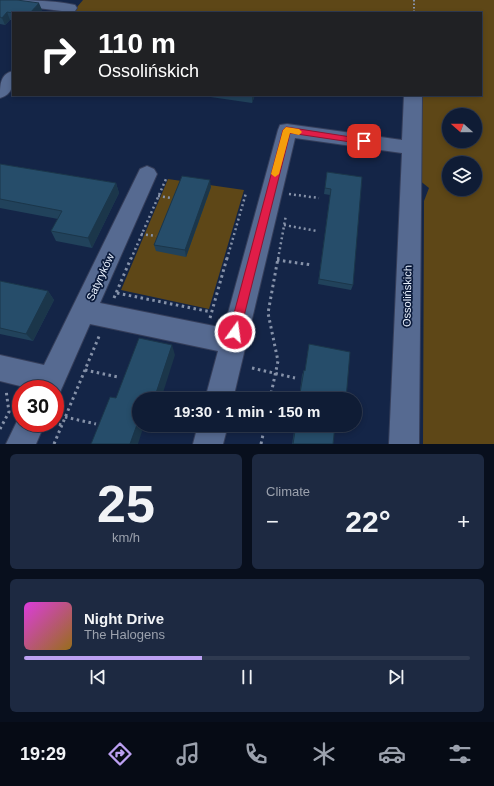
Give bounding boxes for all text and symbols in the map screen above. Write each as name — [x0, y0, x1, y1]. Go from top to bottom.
icon: right — [32, 28, 84, 80]
text: 110 m — [98, 28, 176, 59]
text: Ossolińskich — [98, 61, 199, 81]
north arrow — [442, 108, 482, 148]
map controls — [442, 108, 482, 196]
pin — [347, 124, 381, 158]
icon: arrive — [353, 130, 375, 152]
button: layers — [442, 156, 482, 196]
street label: Satyryków — [84, 251, 116, 303]
street label: Ossolińskich — [400, 265, 414, 327]
position arrow — [214, 311, 256, 353]
speed limit sign: 30 — [12, 380, 64, 432]
text: 19:30 · 1 min · 150 m — [174, 403, 320, 420]
text: 25 — [97, 475, 155, 533]
text: Climate — [266, 484, 310, 499]
text: 22° — [345, 505, 391, 538]
text: − — [266, 509, 279, 534]
text: + — [457, 509, 470, 534]
text: km/h — [112, 530, 140, 545]
text: Night Drive — [84, 610, 164, 627]
text: The Halogens — [84, 627, 165, 642]
icon: previous — [87, 666, 109, 688]
icon: pause — [236, 666, 258, 688]
icon: next — [385, 666, 407, 688]
icon: directions — [106, 740, 134, 768]
icon: music — [174, 740, 202, 768]
icon: phone — [242, 740, 270, 768]
icon: climate — [310, 740, 338, 768]
icon: car — [378, 740, 406, 768]
icon: filters — [446, 740, 474, 768]
text: 19:29 — [20, 744, 66, 764]

